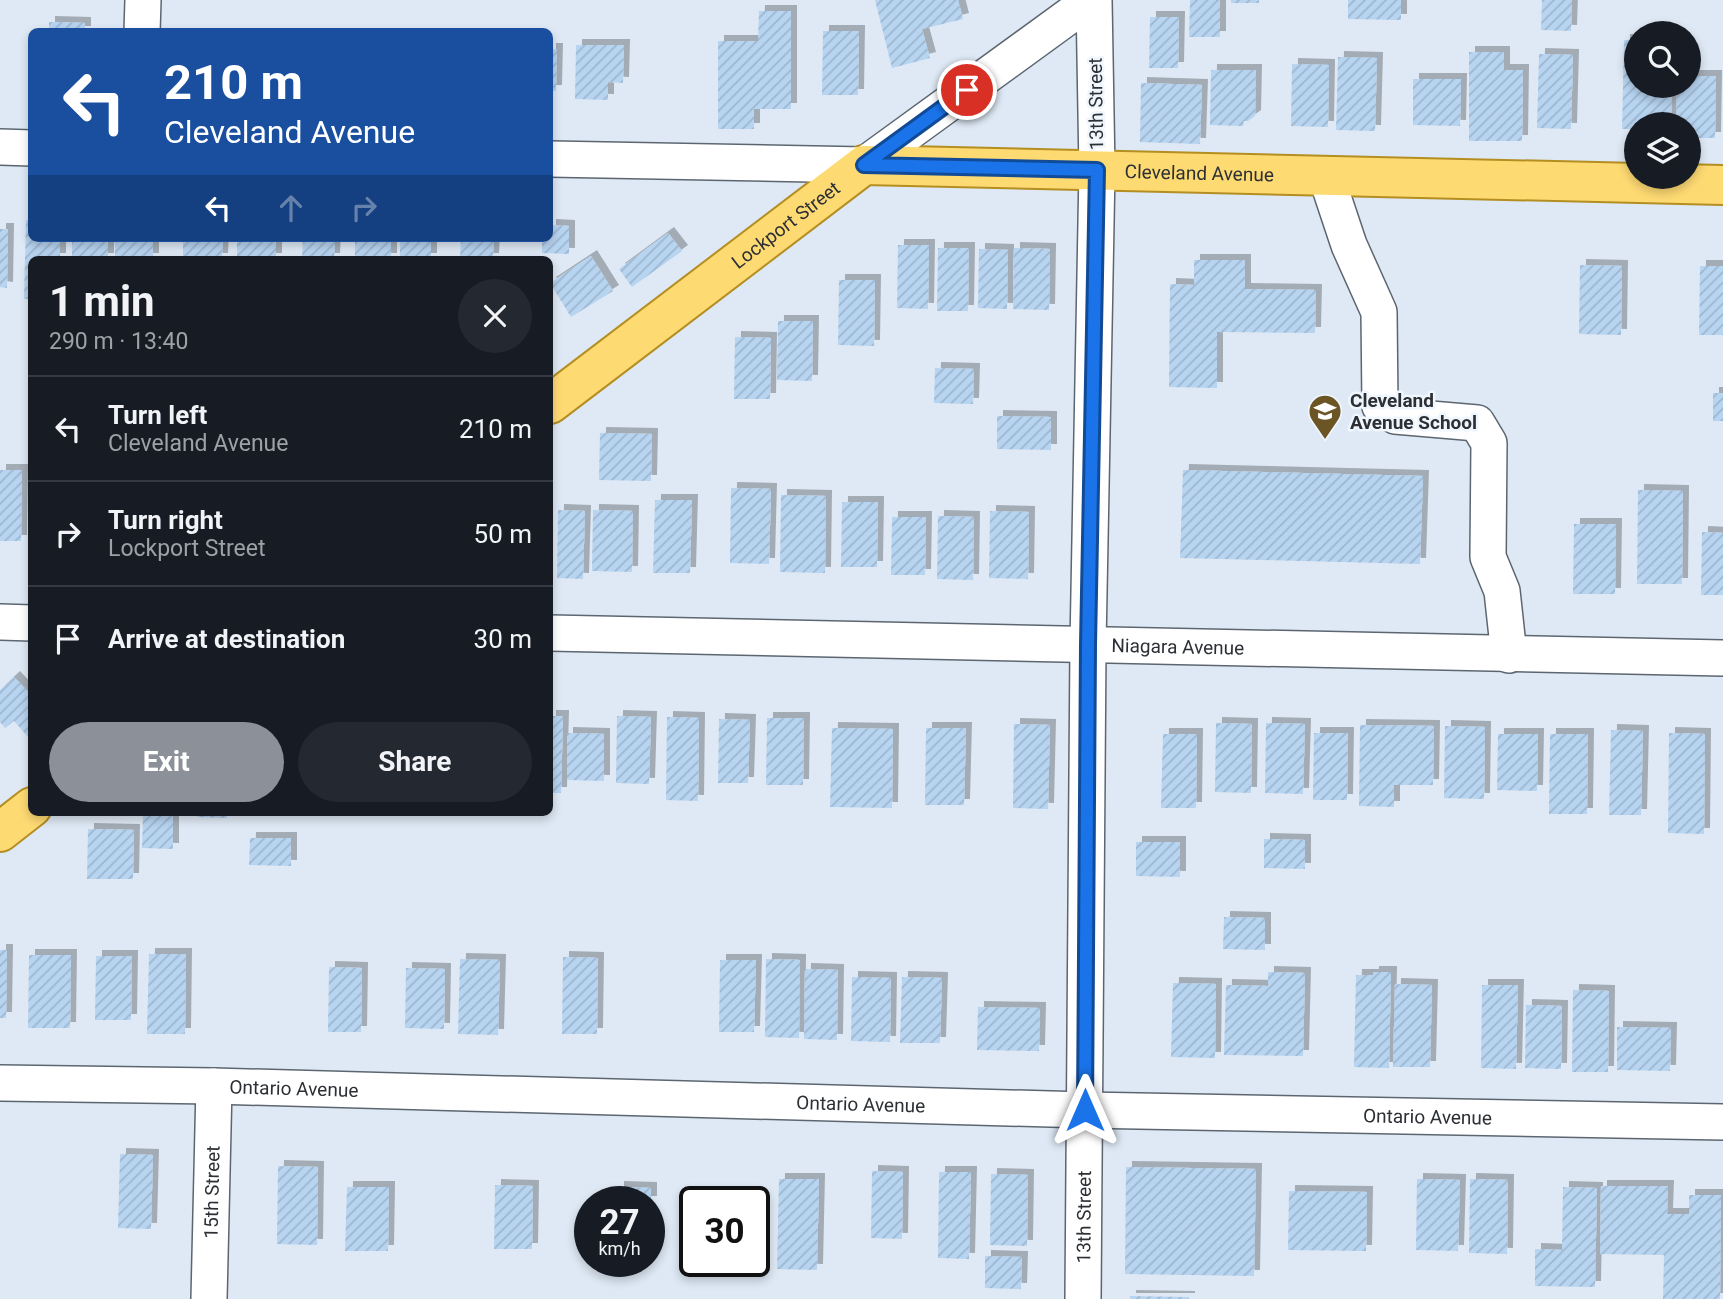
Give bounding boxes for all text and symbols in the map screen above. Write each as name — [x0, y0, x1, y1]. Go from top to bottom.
map controls — [1624, 21, 1701, 189]
button: search — [1624, 21, 1701, 98]
text: 210 m — [164, 54, 303, 111]
icon: left — [49, 56, 140, 147]
street label: 13th Street — [1084, 57, 1108, 151]
pin — [937, 60, 997, 120]
icon: arrive — [948, 71, 986, 109]
button: layers — [1624, 112, 1701, 189]
text: Cleveland Avenue — [164, 113, 415, 151]
street label: Cleveland Avenue — [1124, 160, 1274, 186]
street label: Lockport Street — [727, 176, 844, 273]
icon: left — [199, 189, 237, 227]
icon: ahead — [272, 189, 310, 227]
icon: right — [345, 189, 383, 227]
text: 1 min — [49, 277, 155, 326]
button: close — [458, 279, 532, 353]
text: 290 m · 13:40 — [49, 328, 188, 355]
place label: Cleveland Avenue School — [1350, 389, 1477, 434]
school or university icon: Cleveland Avenue School — [1306, 392, 1344, 441]
text: Turn left — [108, 400, 207, 430]
icon: left — [49, 410, 87, 448]
text: 210 m — [459, 414, 532, 444]
text: Cleveland Avenue — [108, 430, 289, 457]
text: Turn right — [108, 505, 223, 535]
icon: right — [49, 515, 87, 553]
text: 50 m — [474, 519, 532, 549]
text: Lockport Street — [108, 535, 266, 562]
icon: arrive — [49, 620, 87, 658]
text: Arrive at destination — [108, 624, 345, 654]
text: 30 m — [474, 624, 532, 654]
street label: Niagara Avenue — [1111, 633, 1245, 659]
button: Exit — [49, 722, 284, 802]
button: Share — [298, 722, 532, 802]
position arrow — [1048, 1073, 1122, 1147]
street label: Ontario Avenue — [229, 1075, 359, 1101]
street label: Ontario Avenue — [796, 1091, 926, 1117]
street label: Ontario Avenue — [1363, 1104, 1492, 1129]
street label: 15th Street — [199, 1145, 224, 1239]
street label: 13th Street — [1072, 1170, 1095, 1264]
speed limit sign: 30 — [679, 1186, 770, 1277]
text: 27 — [599, 1202, 640, 1243]
text: km/h — [598, 1238, 641, 1259]

